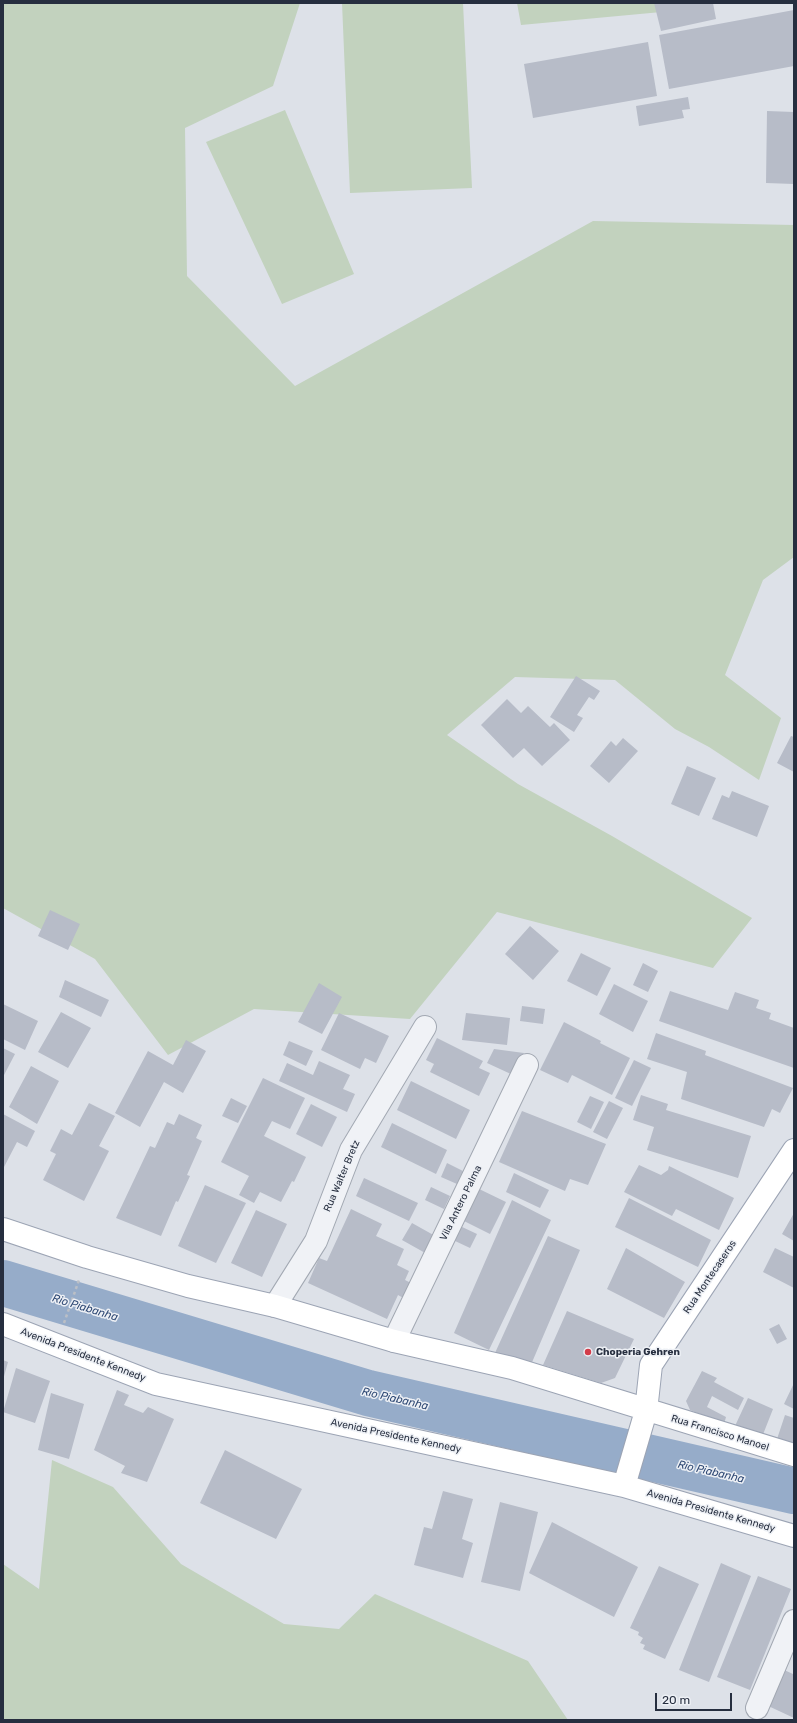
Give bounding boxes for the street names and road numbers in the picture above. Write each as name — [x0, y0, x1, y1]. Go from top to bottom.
street label: Rua Walter Bretz — [321, 1138, 363, 1214]
street label: Vila Antero Palma — [438, 1163, 484, 1243]
street label: Rua Montecaseros — [681, 1238, 739, 1316]
street label: Avenida Presidente Kennedy — [19, 1326, 147, 1384]
street label: Rua Francisco Manoel — [670, 1412, 770, 1454]
street label: Avenida Presidente Kennedy — [330, 1416, 462, 1456]
street label: Avenida Presidente Kennedy — [645, 1487, 777, 1535]

